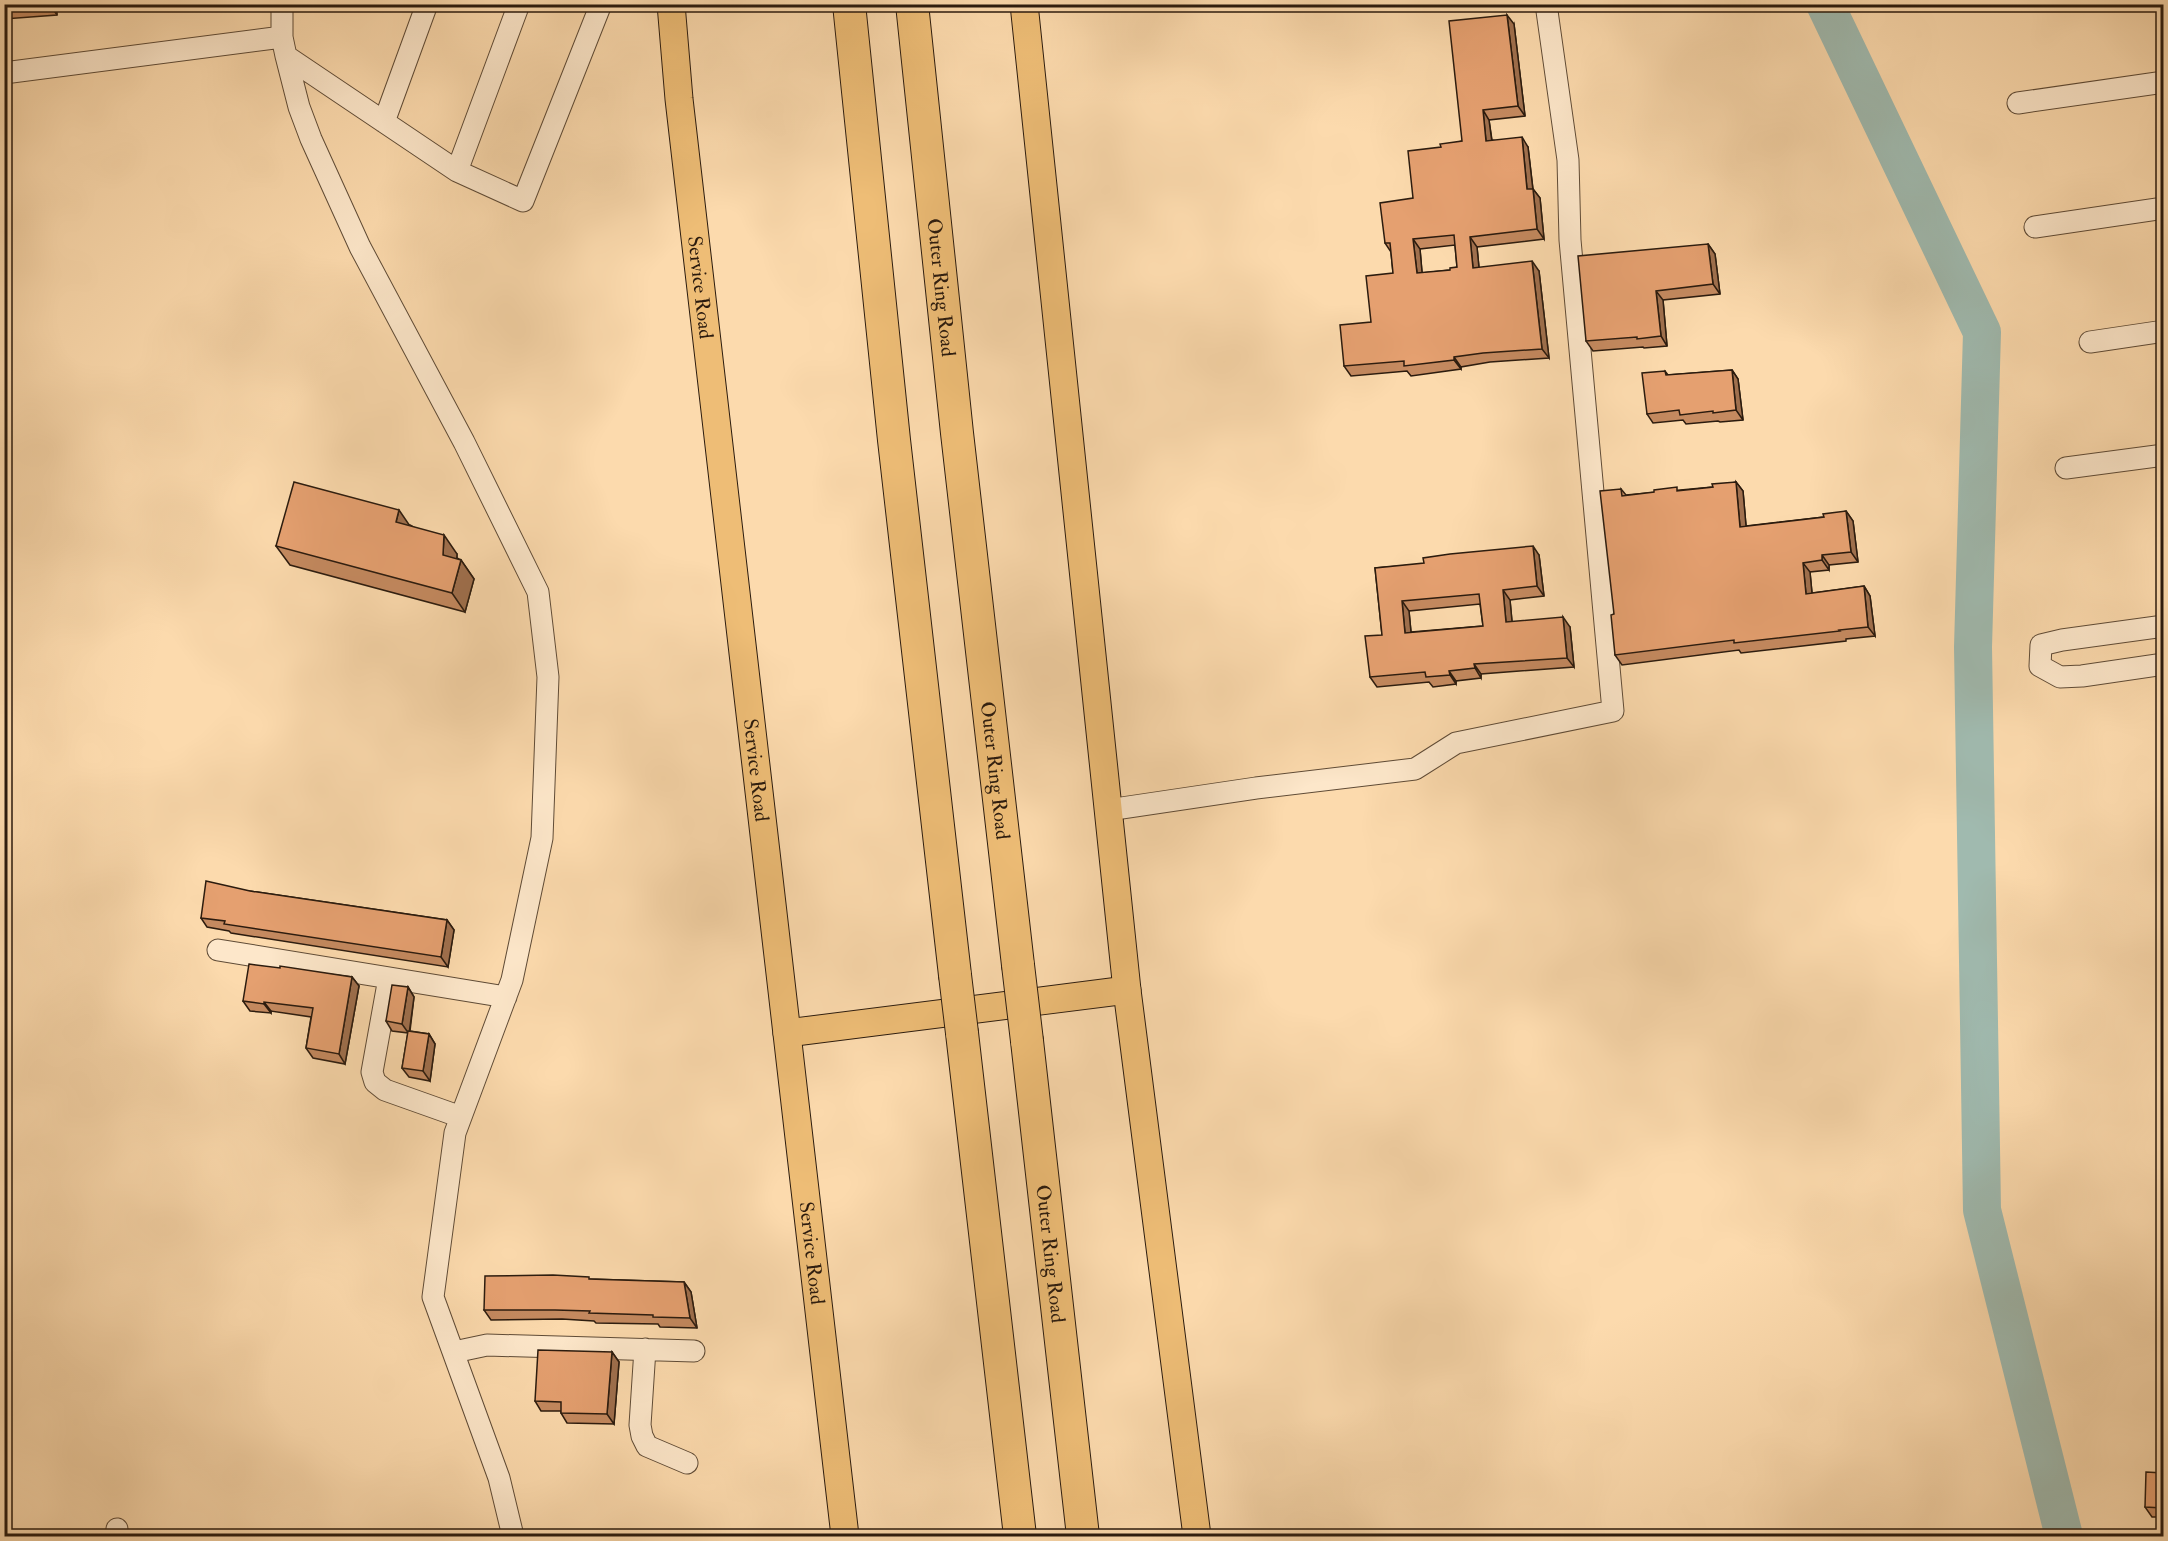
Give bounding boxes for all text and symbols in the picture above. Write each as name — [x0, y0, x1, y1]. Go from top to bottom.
street label: Outer Ring Road — [922, 217, 961, 358]
street label: Service Road — [682, 235, 719, 340]
street label: Outer Ring Road — [975, 700, 1016, 841]
street label: Service Road — [738, 717, 774, 823]
street label: Outer Ring Road — [1030, 1183, 1071, 1324]
street label: Service Road — [793, 1200, 830, 1306]

